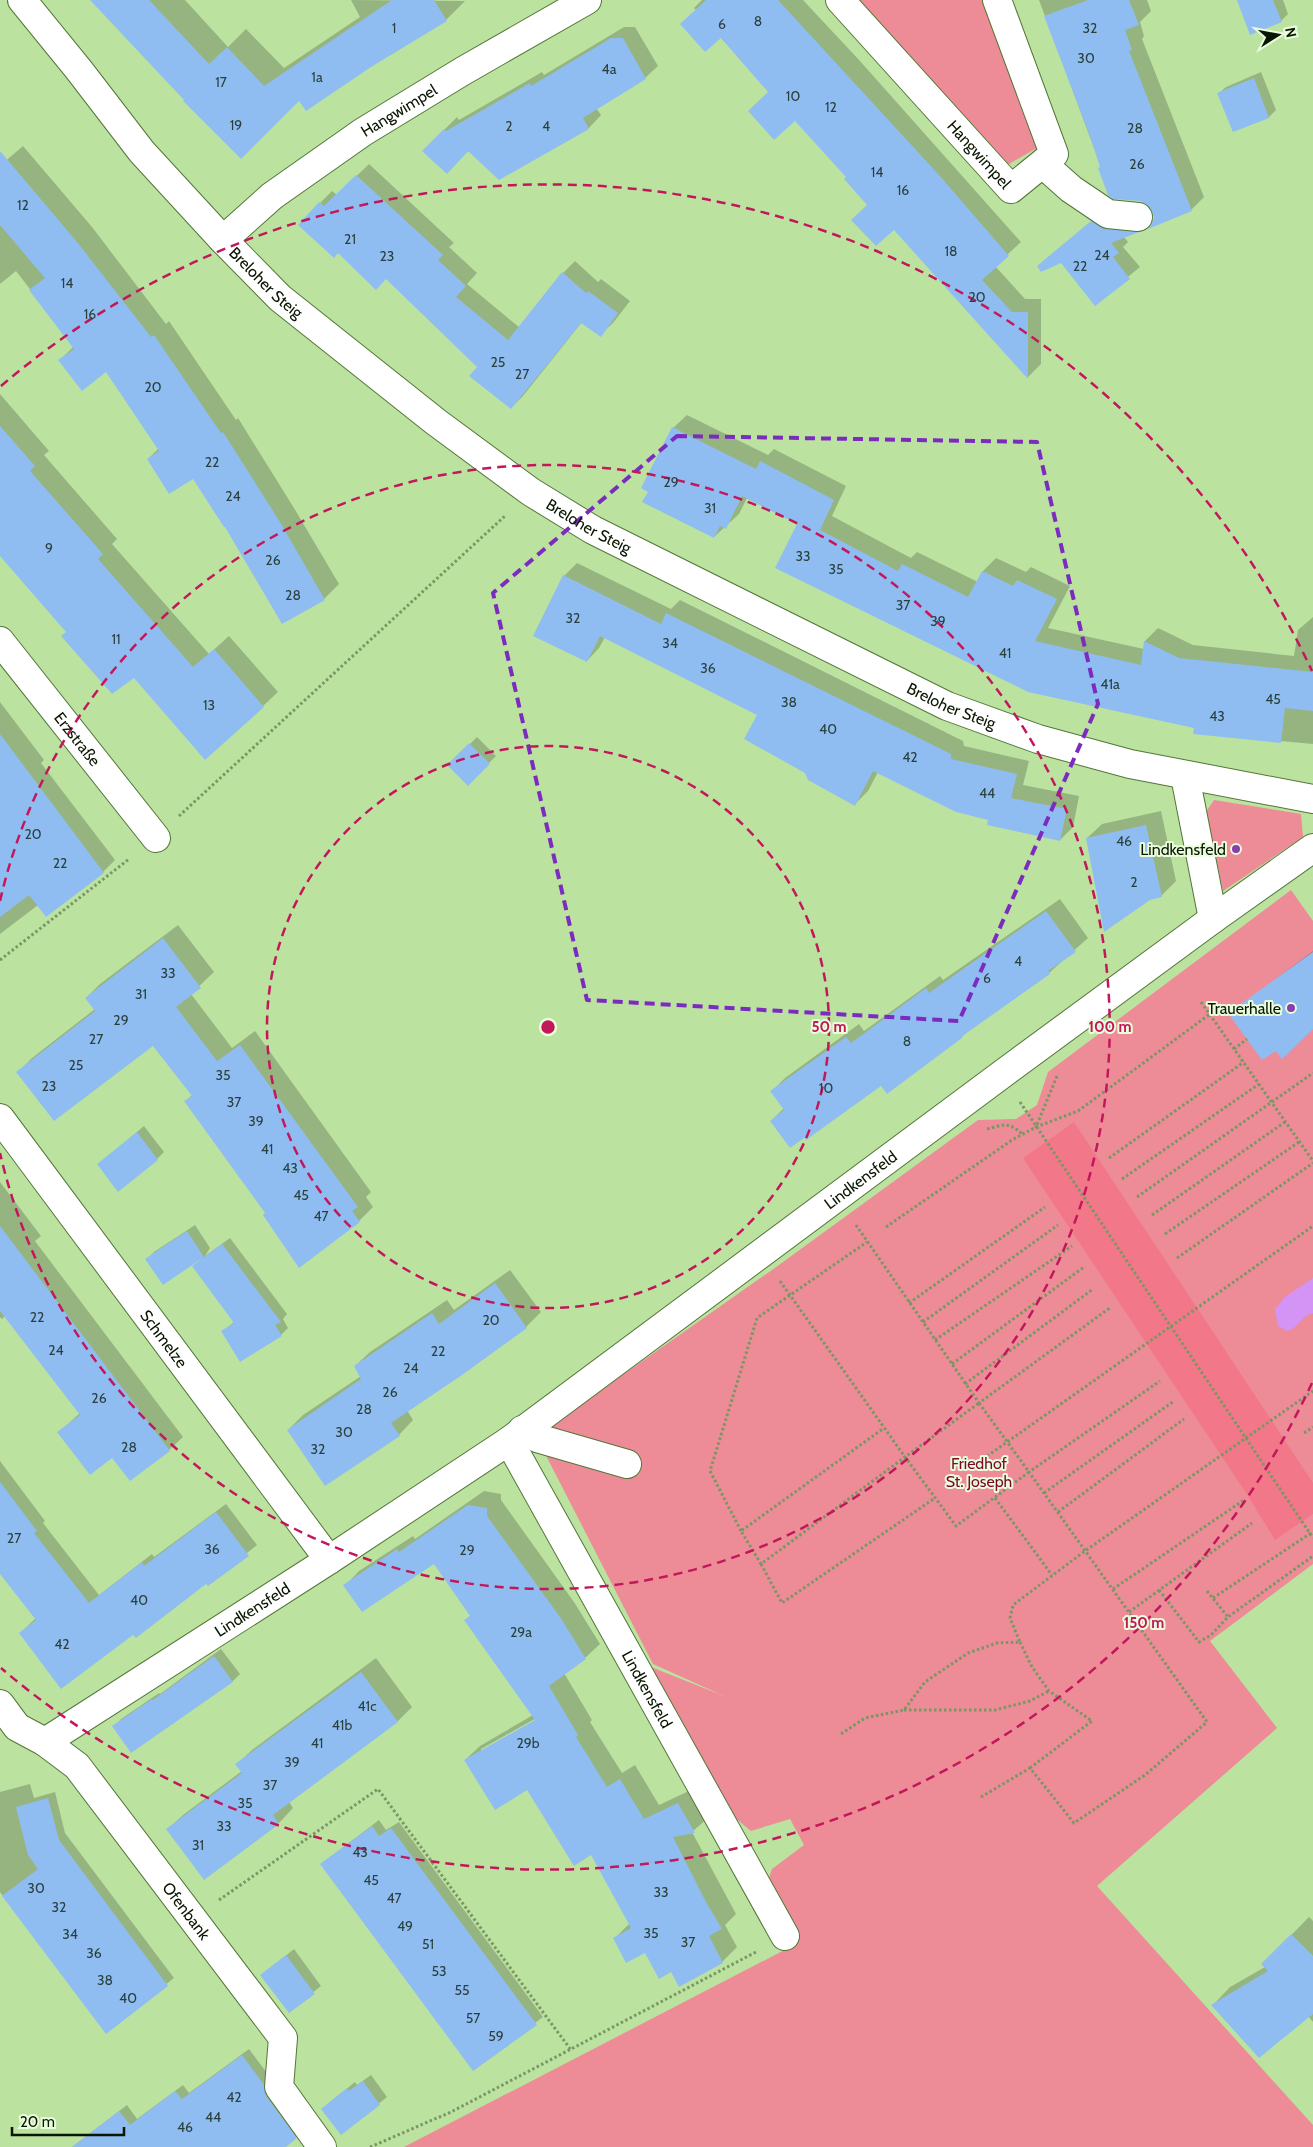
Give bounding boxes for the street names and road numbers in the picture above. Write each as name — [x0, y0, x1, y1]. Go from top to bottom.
street label: Hangwimpel — [357, 80, 441, 141]
street label: Hangwimpel — [943, 116, 1015, 193]
street label: Breloher Steig — [225, 243, 307, 323]
street label: Breloher Steig — [543, 495, 635, 558]
street label: Breloher Steig — [904, 679, 999, 733]
street label: Erzstraße — [50, 709, 104, 770]
street label: Lindkensfeld — [821, 1147, 901, 1213]
street label: Schmelze — [136, 1306, 191, 1371]
street label: Lindkensfeld — [211, 1579, 294, 1641]
street label: Lindkensfeld — [618, 1647, 676, 1731]
street label: Ofenbank — [158, 1879, 215, 1944]

